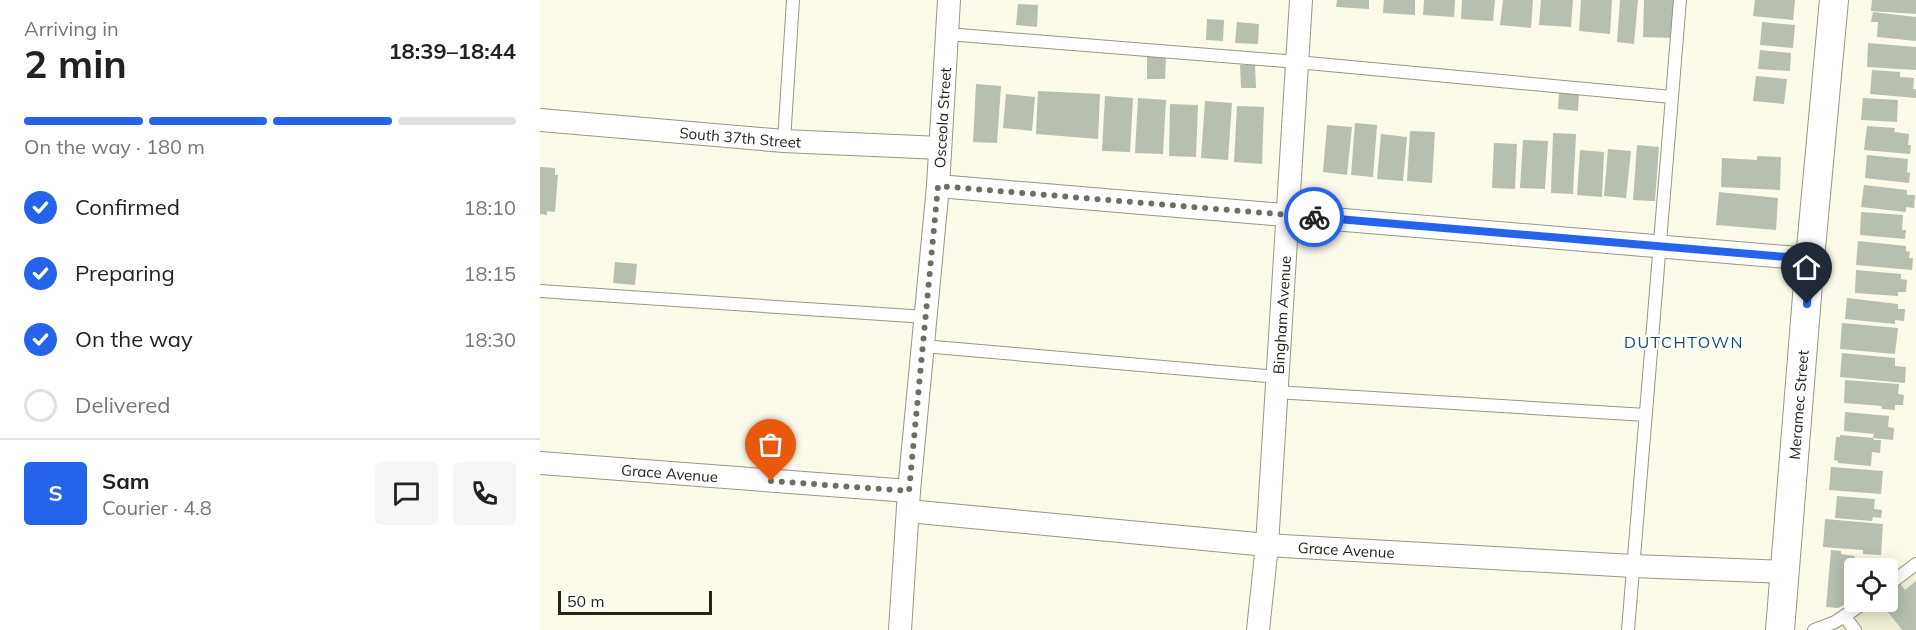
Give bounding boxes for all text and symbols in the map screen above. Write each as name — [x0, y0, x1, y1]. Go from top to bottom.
text: Arriving in — [24, 16, 119, 41]
text: 18:39–18:44 — [388, 37, 516, 65]
text: 2 min — [24, 39, 127, 88]
street label: Osceola Street — [930, 67, 955, 169]
street label: South 37th Street — [679, 123, 802, 151]
text: On the way · 180 m — [24, 134, 205, 159]
courier — [1284, 187, 1344, 247]
icon: check — [24, 191, 57, 224]
text: Confirmed — [75, 193, 180, 221]
text: 18:10 — [463, 195, 516, 220]
icon: bike — [1298, 201, 1331, 234]
pin — [1781, 242, 1832, 304]
icon: home — [1790, 251, 1823, 284]
street label: Bingham Avenue — [1268, 255, 1295, 375]
icon: check — [24, 257, 57, 290]
text: Preparing — [75, 259, 175, 287]
text: 18:15 — [463, 261, 516, 286]
icon: check — [24, 323, 57, 356]
text: On the way — [75, 325, 193, 353]
text: 18:30 — [463, 327, 516, 352]
district label: DUTCHTOWN — [1624, 332, 1744, 352]
street label: Meramec Street — [1784, 349, 1812, 460]
text: Delivered — [75, 391, 170, 419]
pin — [745, 419, 796, 481]
icon: bag — [754, 428, 787, 461]
street label: Grace Avenue — [621, 460, 719, 486]
button: chat — [375, 462, 438, 525]
button: phone — [453, 462, 516, 525]
text: Sam — [102, 467, 150, 495]
text: S — [48, 479, 63, 507]
text: Courier · 4.8 — [102, 495, 212, 520]
street label: Grace Avenue — [1297, 537, 1395, 562]
map controls — [1844, 558, 1898, 612]
button: locate — [1844, 558, 1898, 612]
scale bar — [558, 588, 712, 616]
text: 50 m — [567, 591, 604, 611]

